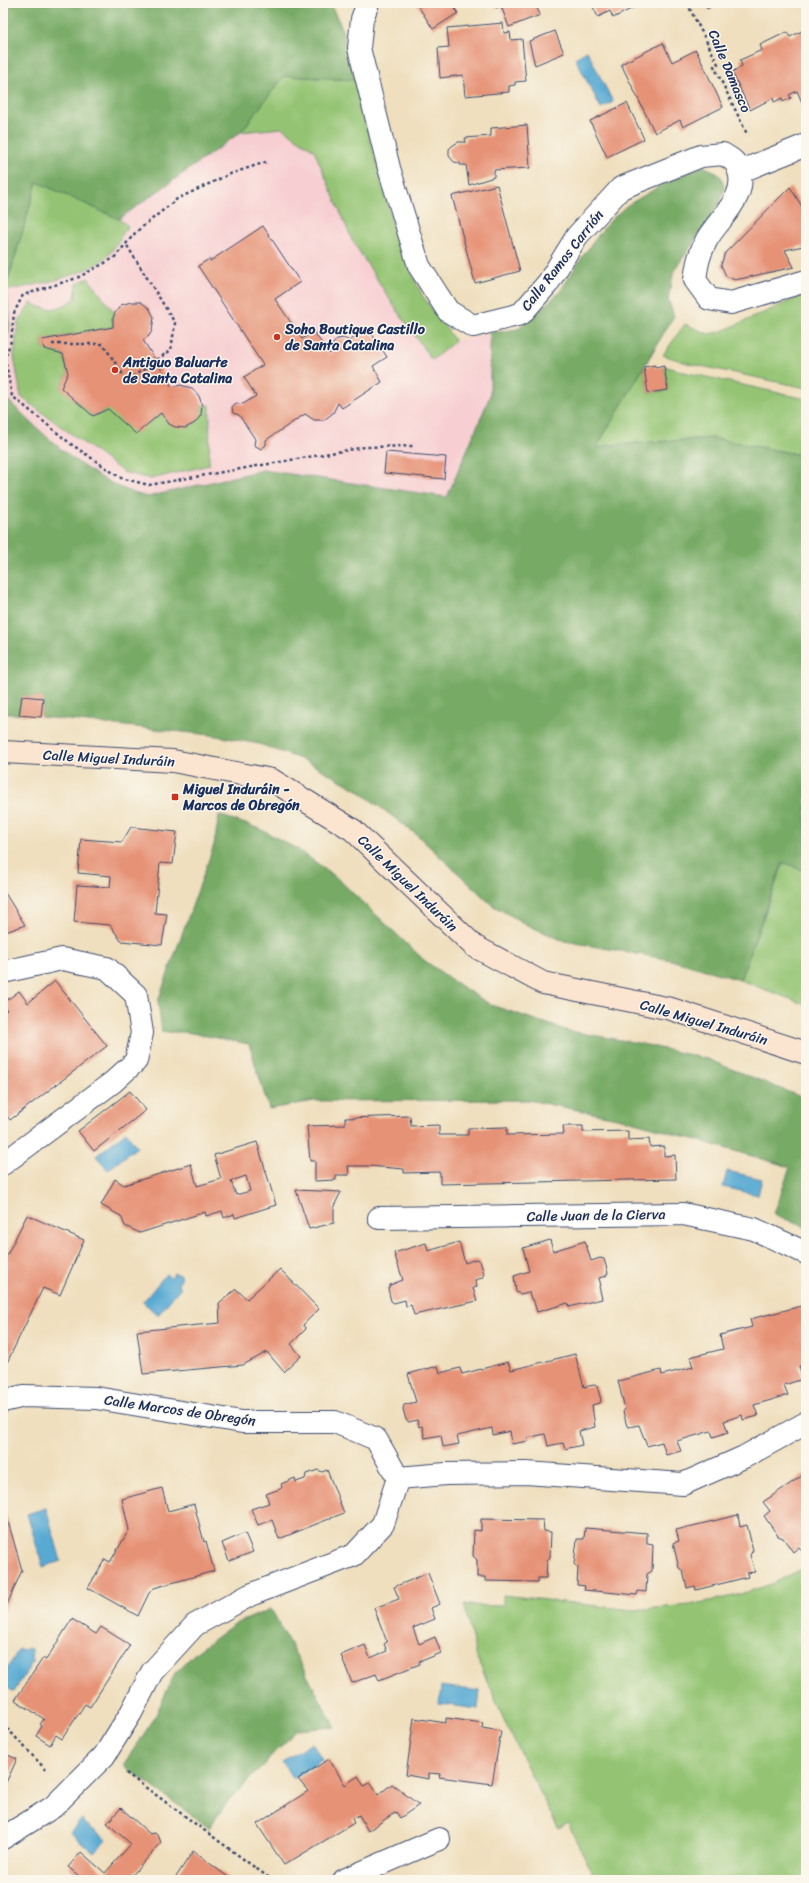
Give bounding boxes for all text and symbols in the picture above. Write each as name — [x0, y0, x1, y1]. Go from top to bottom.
street label: Calle Damasco — [701, 26, 758, 117]
street label: Calle Ramos Carrión — [515, 204, 611, 317]
place label: Soho Boutique Castillo de Santa Catalina — [284, 317, 426, 358]
marker: Soho Boutique Castillo de Santa Catalina — [272, 332, 282, 342]
place label: Antiguo Baluarte de Santa Catalina — [122, 350, 232, 391]
marker: Antiguo Baluarte de Santa Catalina — [110, 365, 120, 375]
street label: Calle Miguel Induráin — [42, 743, 176, 774]
place label: Miguel Induráin - Marcos de Obregón — [182, 777, 300, 818]
marker: Miguel Induráin - Marcos de Obregón — [170, 792, 180, 802]
street label: Calle Miguel Induráin — [352, 829, 464, 938]
street label: Calle Miguel Induráin — [637, 992, 771, 1053]
street label: Calle Juan de la Cierva — [526, 1202, 666, 1229]
street label: Calle Marcos de Obregón — [103, 1387, 258, 1434]

